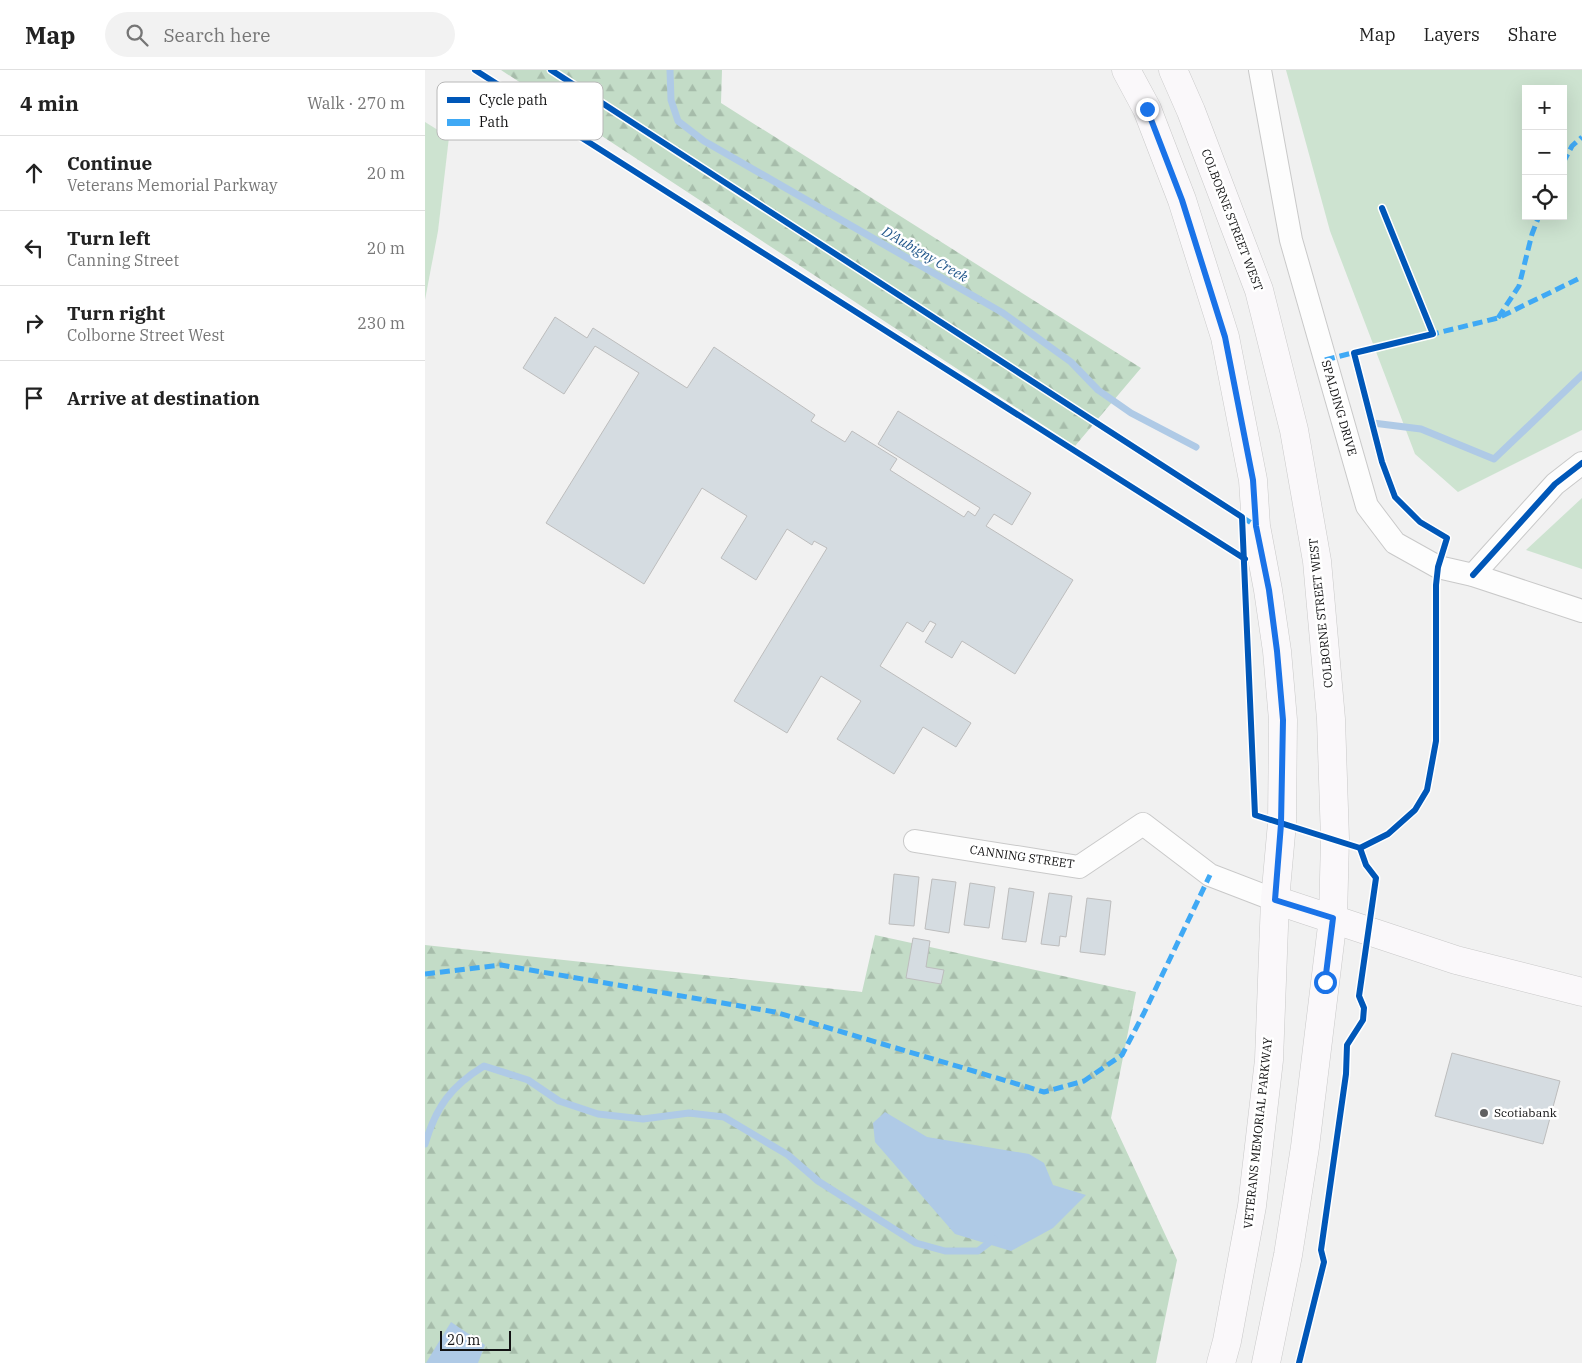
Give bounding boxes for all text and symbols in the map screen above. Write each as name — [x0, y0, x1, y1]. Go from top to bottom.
search box — [105, 12, 455, 57]
text: Map — [25, 19, 75, 51]
icon: search — [123, 21, 151, 49]
text: Search here — [163, 23, 270, 47]
text: Map — [1359, 23, 1396, 46]
text: Layers — [1424, 23, 1480, 46]
text: Share — [1508, 23, 1557, 46]
legend — [437, 82, 603, 140]
map controls — [1522, 85, 1567, 220]
button: + — [1522, 85, 1567, 130]
text: 4 min — [20, 89, 79, 117]
text: Cycle path — [479, 91, 548, 109]
text: Walk · 270 m — [307, 93, 405, 113]
route end — [1136, 98, 1159, 121]
text: Path — [479, 113, 509, 131]
button: − — [1522, 130, 1567, 175]
street label: COLBORNE STREET WEST — [1198, 147, 1267, 293]
text: Continue — [67, 151, 152, 175]
icon: ahead — [20, 159, 48, 187]
text: 20 m — [367, 163, 405, 183]
text: Veterans Memorial Parkway — [67, 175, 278, 195]
button: locate — [1522, 175, 1567, 220]
water label: D'Aubigny Creek — [878, 222, 972, 286]
text: Turn left — [67, 226, 150, 250]
icon: left — [20, 234, 48, 262]
text: 20 m — [367, 238, 405, 258]
text: Canning Street — [67, 250, 179, 270]
text: Turn right — [67, 301, 165, 325]
icon: right — [20, 309, 48, 337]
text: 230 m — [357, 313, 405, 333]
text: Colborne Street West — [67, 325, 225, 345]
street label: SPALDING DRIVE — [1319, 358, 1360, 458]
icon: arrive — [20, 384, 48, 412]
text: Arrive at destination — [67, 386, 260, 410]
street label: COLBORNE STREET WEST — [1305, 537, 1336, 689]
street label: CANNING STREET — [969, 842, 1075, 871]
route start — [1314, 971, 1337, 994]
street label: VETERANS MEMORIAL PARKWAY — [1240, 1036, 1275, 1229]
place label: Scotiabank — [1494, 1105, 1557, 1120]
marker: Scotiabank — [1478, 1107, 1490, 1119]
scale bar — [440, 1328, 511, 1351]
text: 20 m — [447, 1331, 480, 1349]

